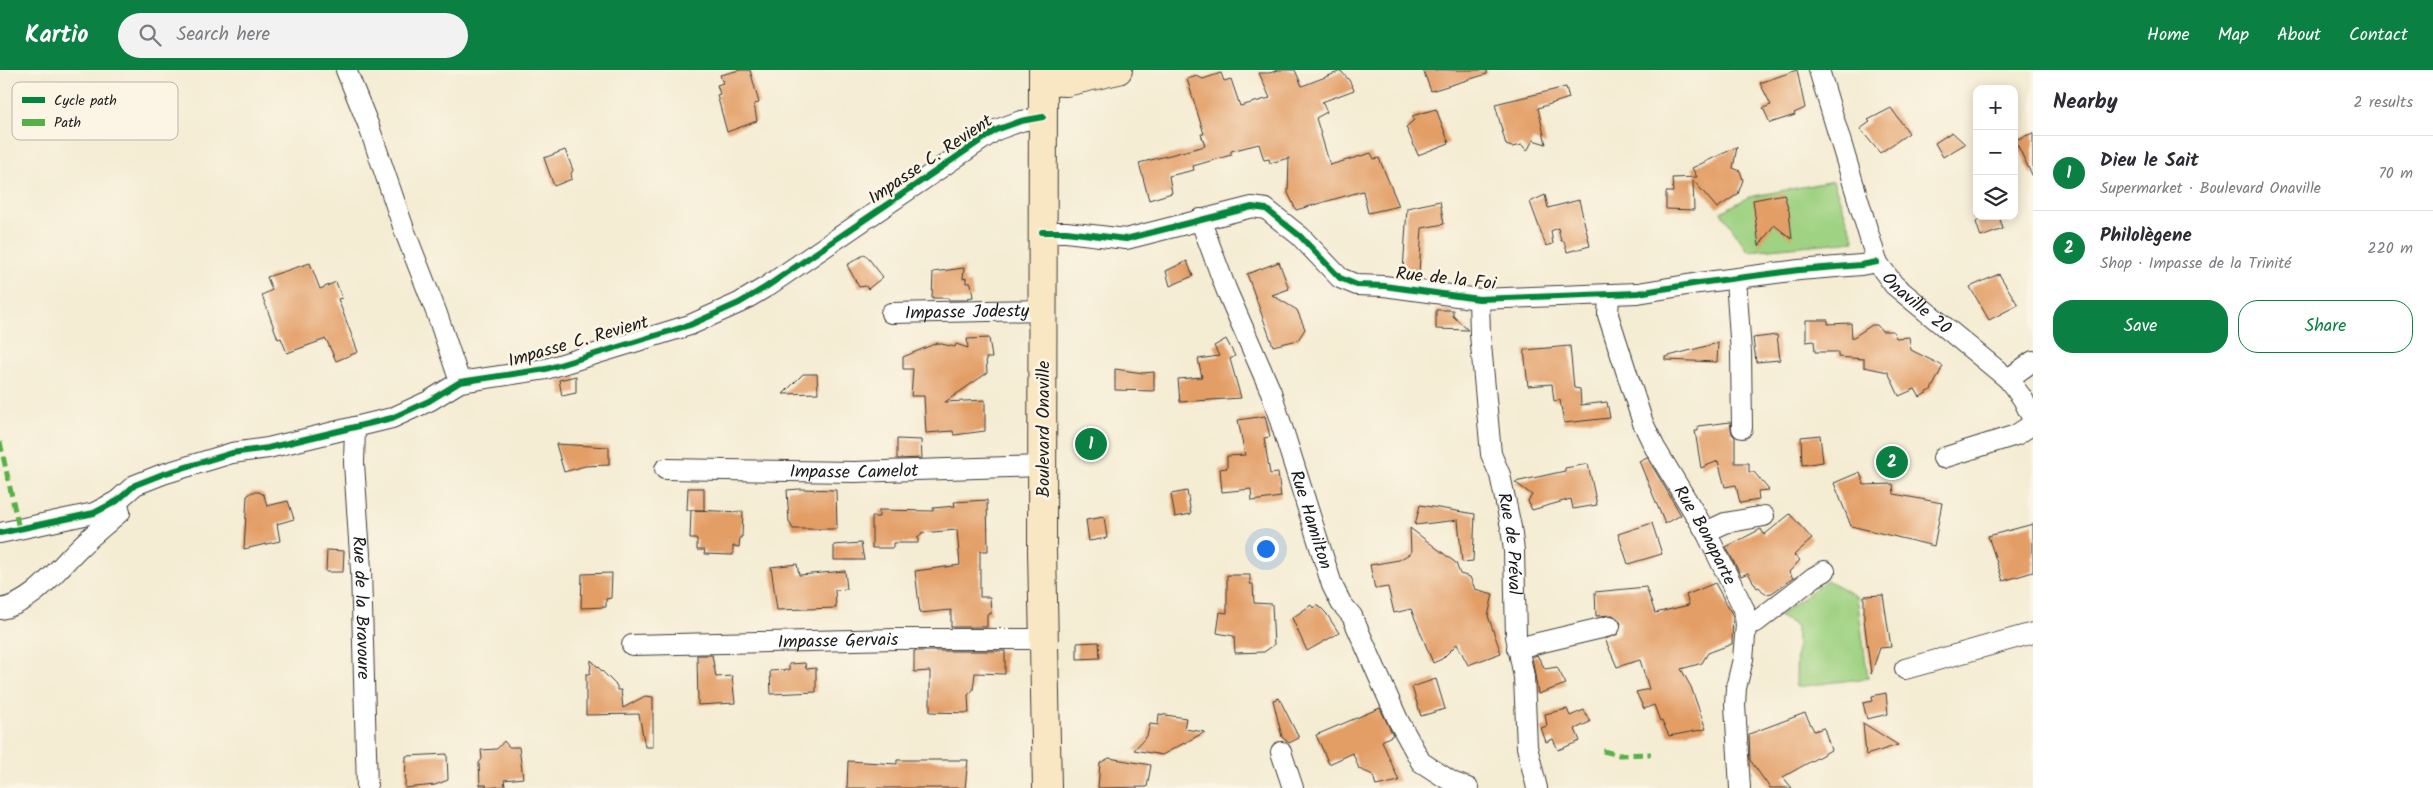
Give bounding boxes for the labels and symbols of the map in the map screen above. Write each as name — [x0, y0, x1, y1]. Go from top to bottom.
legend — [12, 82, 178, 140]
text: Cycle path — [54, 90, 117, 112]
street label: Impasse C. Revient — [863, 107, 1000, 213]
text: Path — [54, 112, 81, 134]
street label: Rue de la Foi — [1394, 260, 1498, 299]
street label: Onaville 20 — [1873, 266, 1957, 343]
street label: Impasse Jodesty — [905, 297, 1030, 329]
street label: Impasse C. Revient — [505, 308, 653, 376]
street label: Boulevard Onaville — [1030, 361, 1059, 497]
pin: 1 — [1075, 425, 1107, 463]
pin: 2 — [1876, 443, 1908, 481]
street label: Impasse Camelot — [789, 457, 920, 488]
street label: Rue Hamilton — [1281, 467, 1339, 574]
street label: Rue Bonaparte — [1665, 480, 1743, 591]
street label: Rue de Préval — [1488, 490, 1528, 596]
street label: Rue de la Bravoure — [343, 535, 377, 680]
your location — [1253, 536, 1279, 562]
street label: Impasse Gervais — [777, 626, 899, 658]

